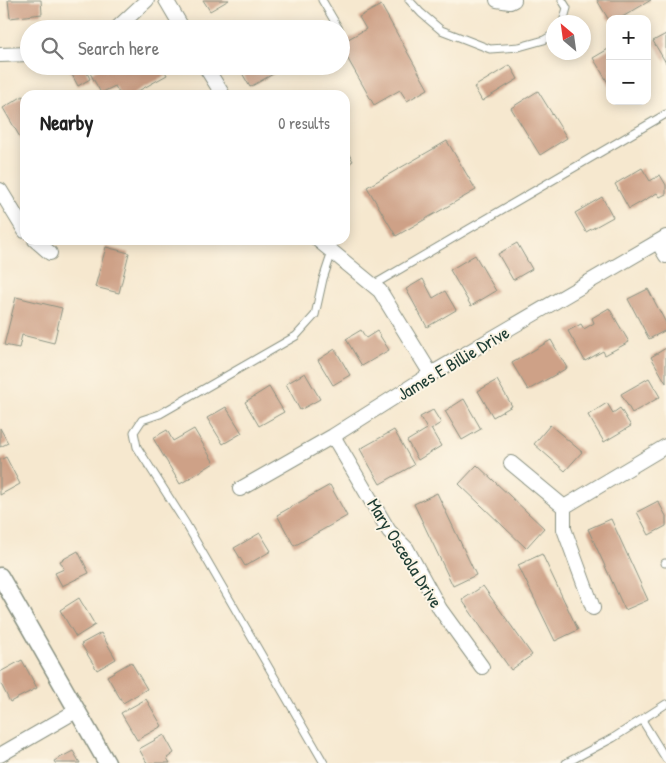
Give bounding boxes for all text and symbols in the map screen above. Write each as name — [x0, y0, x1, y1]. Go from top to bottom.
north arrow — [546, 15, 591, 60]
map controls — [606, 15, 651, 105]
button: + — [606, 15, 651, 60]
search box — [20, 20, 350, 75]
icon: search — [38, 34, 66, 62]
text: Search here — [78, 35, 159, 61]
button: − — [606, 60, 651, 105]
text: Nearby — [40, 108, 93, 137]
text: 0 results — [278, 112, 330, 134]
street label: James E Billie Drive — [392, 320, 514, 406]
street label: Mary Osceola Drive — [361, 494, 449, 612]

